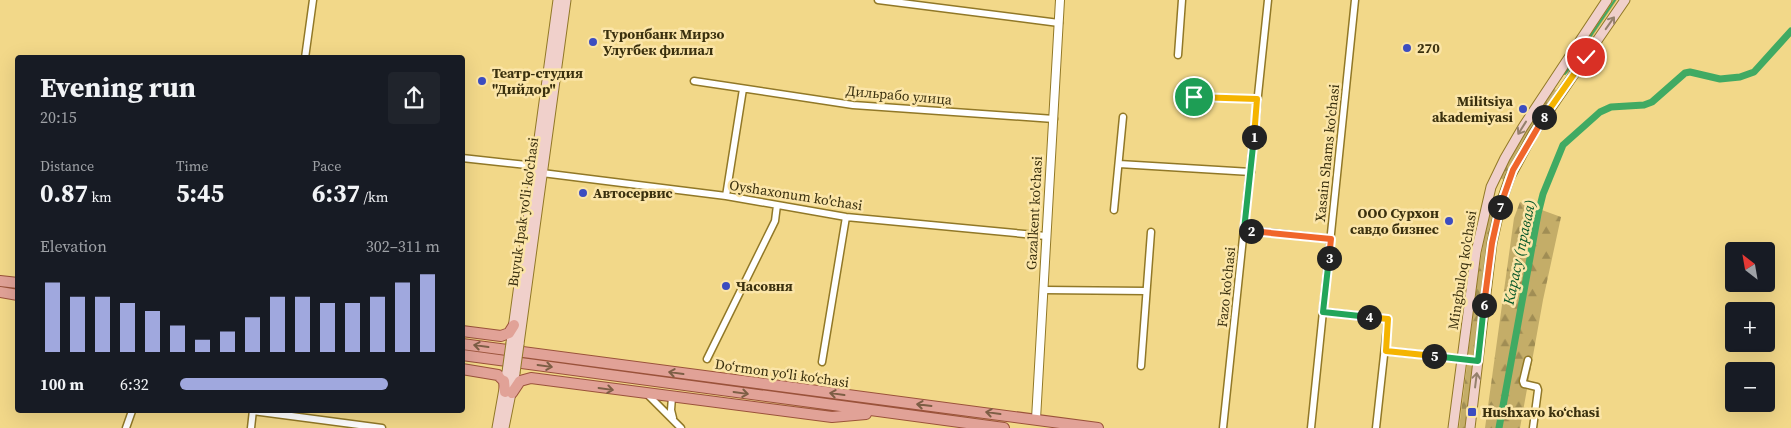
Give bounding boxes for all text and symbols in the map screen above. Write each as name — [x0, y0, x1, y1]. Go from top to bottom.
one-way arrow — [1605, 16, 1615, 30]
place label: Туронбанк Мирзо Улугбек филиал — [603, 24, 724, 60]
marker: Туронбанк Мирзо Улугбек филиал — [587, 36, 599, 48]
pin — [1565, 36, 1607, 78]
place label: 270 — [1417, 38, 1440, 58]
marker: 270 — [1401, 42, 1413, 54]
icon: check — [1572, 43, 1600, 71]
place label: Театр-студия "Дийдор" — [492, 63, 583, 99]
text: Evening run — [40, 68, 196, 106]
button: share — [388, 72, 440, 124]
marker: Театр-студия "Дийдор" — [476, 75, 488, 87]
pin — [1173, 76, 1215, 118]
street label: Дильрабо улица — [845, 80, 954, 110]
icon: arrive — [1180, 83, 1208, 111]
street label: Xasain Shams ko'chasi — [1310, 83, 1344, 223]
place label: Militsiya akademiyasi — [1432, 91, 1514, 127]
marker: Militsiya akademiyasi — [1517, 103, 1529, 115]
pin: 8 — [1532, 104, 1556, 130]
text: 20:15 — [40, 106, 77, 128]
text: 8 — [1541, 107, 1548, 127]
one-way arrow — [1517, 120, 1527, 134]
pin: 1 — [1242, 124, 1266, 150]
text: 1 — [1251, 127, 1258, 147]
street label: Buyuk Ipak yo'li ko'chasi — [503, 136, 543, 288]
text: Distance — [40, 156, 94, 176]
text: Time — [176, 156, 208, 176]
text: Pace — [312, 156, 341, 176]
street label: Gazalkent ko'chasi — [1021, 156, 1047, 270]
street label: Oyshaxonum ko'chasi — [728, 175, 864, 215]
text: 0.87 — [40, 176, 88, 210]
text: 5:45 — [176, 176, 224, 210]
text: 6:37 — [312, 176, 360, 210]
place label: Автосервис — [593, 183, 673, 203]
text: km — [88, 187, 112, 207]
text: /km — [360, 187, 388, 207]
marker: Автосервис — [577, 187, 589, 199]
pin: 7 — [1488, 194, 1512, 220]
water label: Карасу (правая) — [1497, 197, 1540, 308]
text: 7 — [1497, 197, 1504, 217]
place label: ООО Сурхон савдо бизнес — [1350, 203, 1439, 239]
street label: Mingbuloq ko'chasi — [1443, 209, 1481, 331]
marker: ООО Сурхон савдо бизнес — [1443, 215, 1455, 227]
pin: 2 — [1238, 218, 1264, 244]
text: 2 — [1248, 221, 1255, 241]
text: Elevation — [40, 235, 107, 257]
text: 302–311 m — [366, 235, 440, 257]
north arrow — [1725, 242, 1775, 292]
map controls — [1725, 242, 1775, 412]
street label: Fazo ko'chasi — [1212, 246, 1240, 328]
pin: 3 — [1316, 246, 1342, 270]
text: 3 — [1326, 248, 1333, 268]
place label: Часовня — [736, 276, 793, 296]
marker: Часовня — [720, 280, 732, 292]
pin: 6 — [1472, 292, 1496, 318]
text: 6 — [1481, 295, 1488, 315]
button: + — [1725, 302, 1775, 352]
pin: 4 — [1356, 304, 1382, 330]
text: 4 — [1366, 307, 1373, 327]
one-way arrow — [473, 341, 489, 351]
pin: 5 — [1422, 344, 1446, 368]
text: 5 — [1431, 346, 1438, 366]
street label: Do‘rmon yo‘li ko‘chasi — [714, 354, 850, 392]
one-way arrow — [537, 362, 553, 372]
button: − — [1725, 362, 1775, 412]
one-way arrow — [669, 367, 685, 377]
one-way arrow — [1471, 372, 1481, 388]
text: 100 m — [40, 373, 84, 395]
text: 6:32 — [120, 373, 149, 395]
one-way arrow — [597, 384, 613, 394]
one-way arrow — [733, 388, 749, 398]
one-way arrow — [830, 389, 846, 399]
one-way arrow — [916, 400, 932, 410]
place label: Hushxavo koʻchasi — [1482, 402, 1600, 422]
marker: Hushxavo koʻchasi — [1466, 406, 1478, 418]
one-way arrow — [985, 408, 1001, 418]

